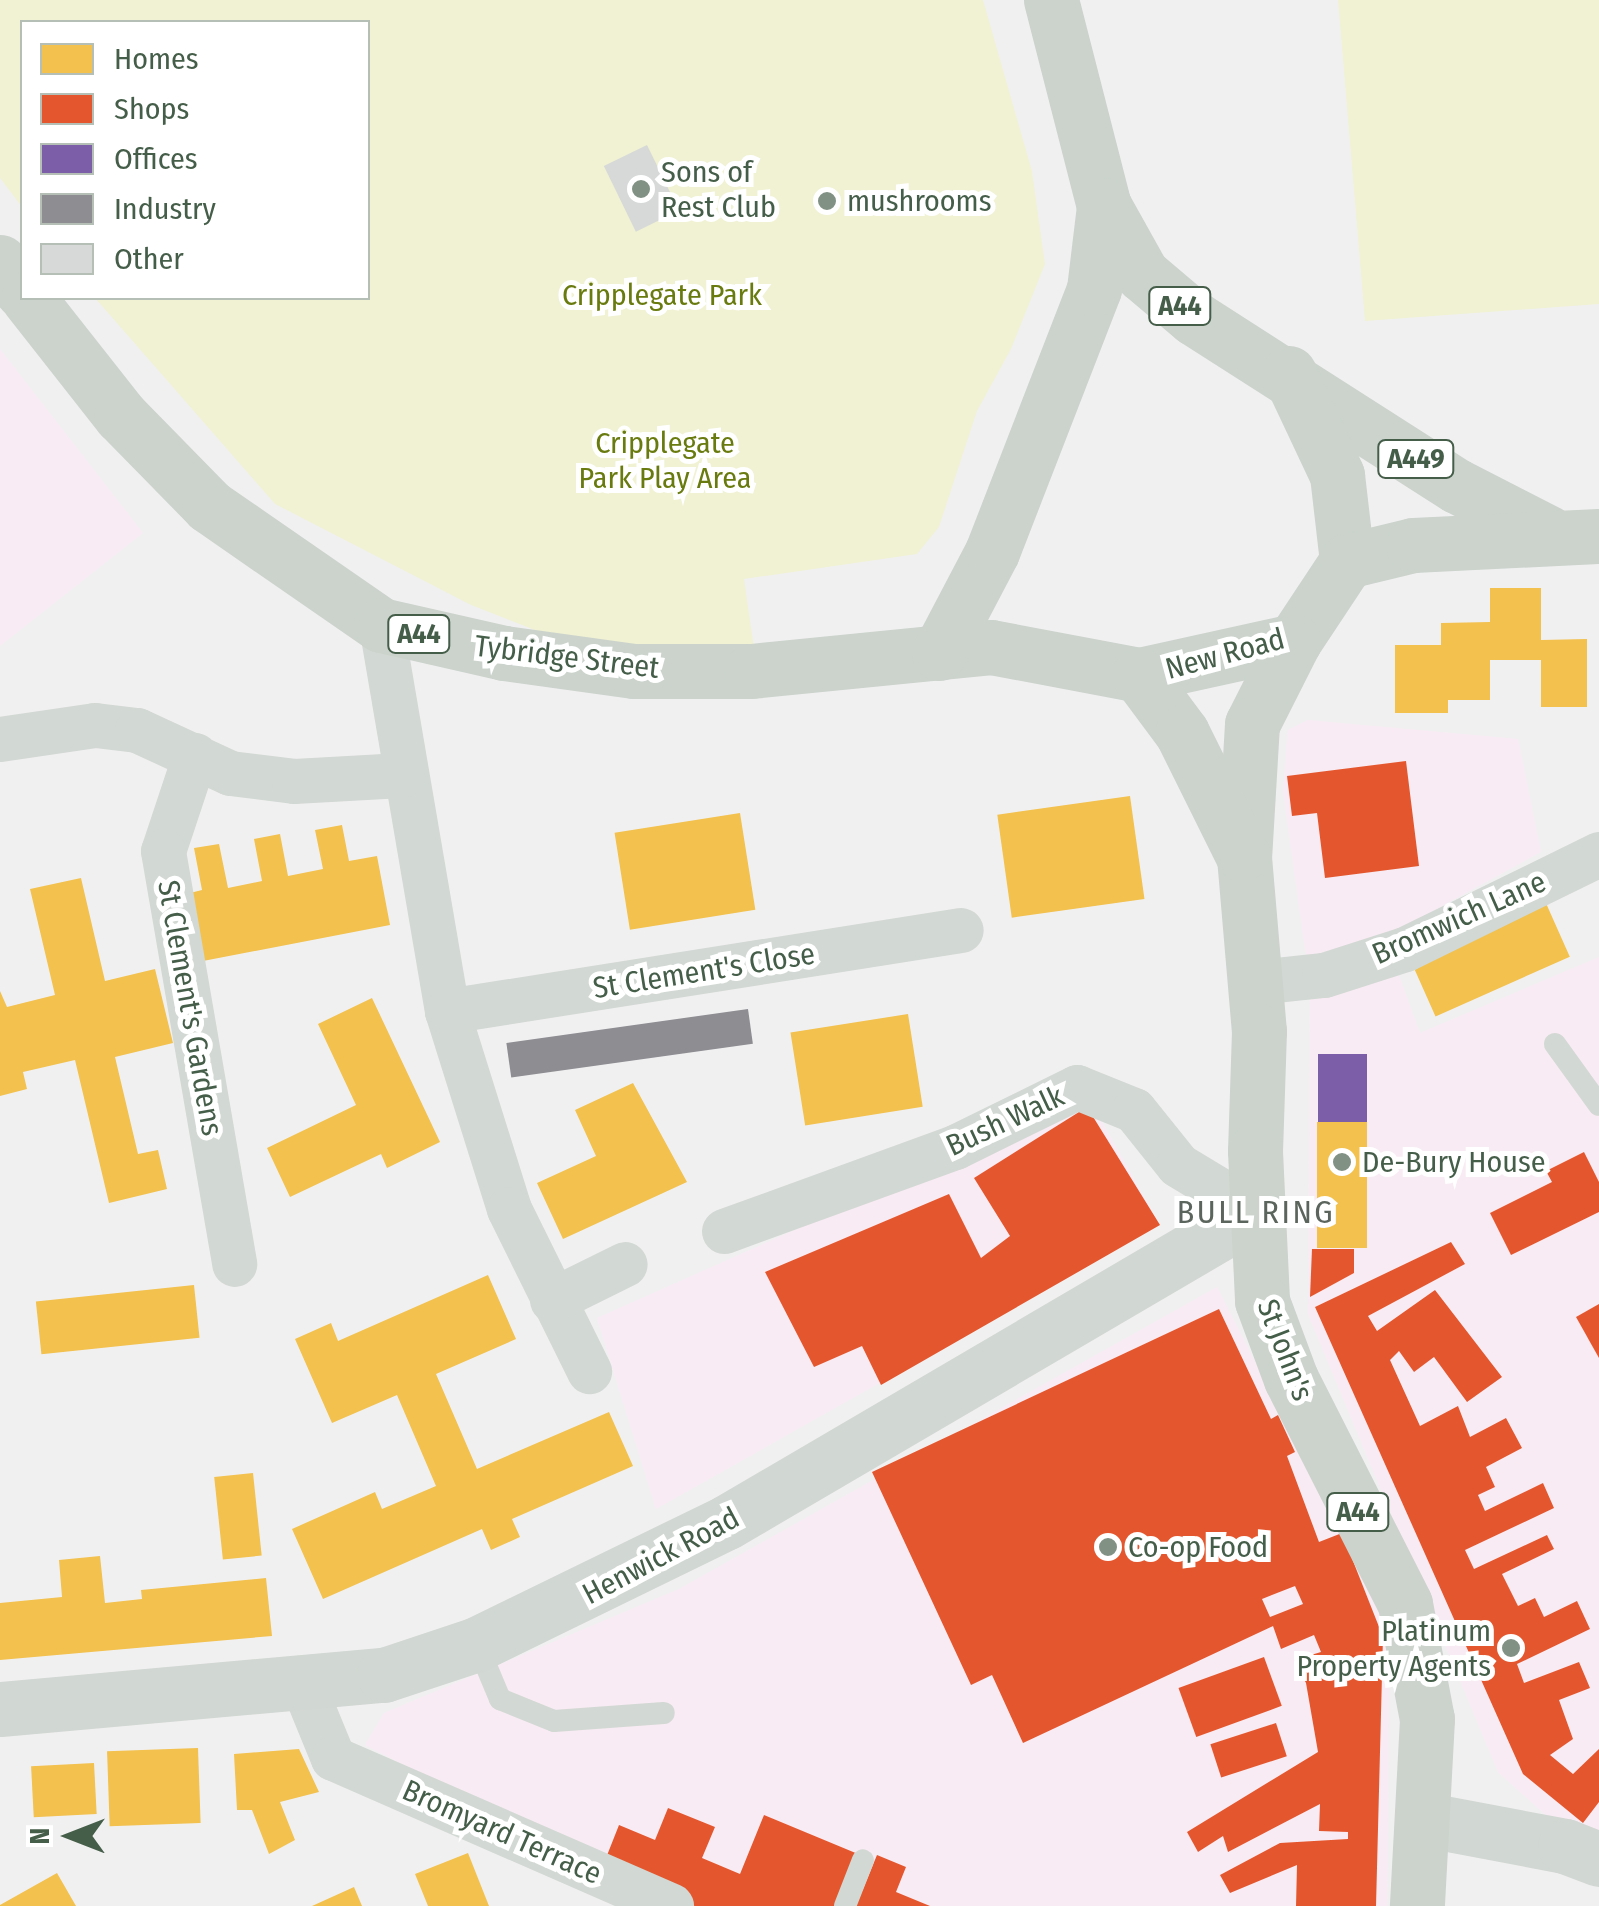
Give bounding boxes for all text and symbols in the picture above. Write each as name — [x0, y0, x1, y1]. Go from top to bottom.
legend — [20, 20, 370, 300]
text: Homes — [114, 41, 199, 77]
text: Shops — [114, 91, 189, 127]
text: Offices — [114, 141, 198, 177]
place label: Sons of Rest Club — [661, 154, 776, 224]
marker: Sons of Rest Club — [630, 178, 652, 200]
place label: mushrooms — [847, 183, 991, 219]
marker: mushrooms — [816, 190, 838, 212]
text: Industry — [114, 191, 216, 227]
text: Other — [114, 241, 184, 277]
park label: Cripplegate Park — [562, 277, 762, 313]
road number: A44 — [1148, 283, 1212, 329]
park label: Cripplegate Park Play Area — [579, 425, 751, 496]
road number: A449 — [1376, 436, 1456, 482]
road number: A44 — [386, 611, 452, 657]
street label: New Road — [1161, 621, 1289, 687]
street label: Tybridge Street — [473, 628, 661, 686]
street label: Bromwich Lane — [1367, 864, 1551, 972]
street label: St Clement's Gardens — [150, 877, 230, 1139]
street label: St Clement's Close — [591, 936, 817, 1006]
street label: Bush Walk — [940, 1078, 1070, 1164]
place label: De-Bury House — [1362, 1144, 1546, 1180]
marker: De-Bury House — [1331, 1151, 1353, 1173]
district label: BULL RING — [1177, 1193, 1335, 1231]
street label: St John's — [1249, 1294, 1321, 1406]
road number: A44 — [1326, 1489, 1390, 1535]
street label: Henwick Road — [577, 1500, 745, 1612]
place label: Co-op Food — [1128, 1529, 1268, 1565]
marker: Co-op Food — [1097, 1536, 1119, 1558]
place label: Platinum Property Agents — [1296, 1613, 1491, 1684]
marker: Platinum Property Agents — [1500, 1637, 1522, 1659]
street label: Bromyard Terrace — [397, 1772, 607, 1892]
north arrow — [20, 1786, 120, 1886]
text: N — [23, 1828, 56, 1844]

